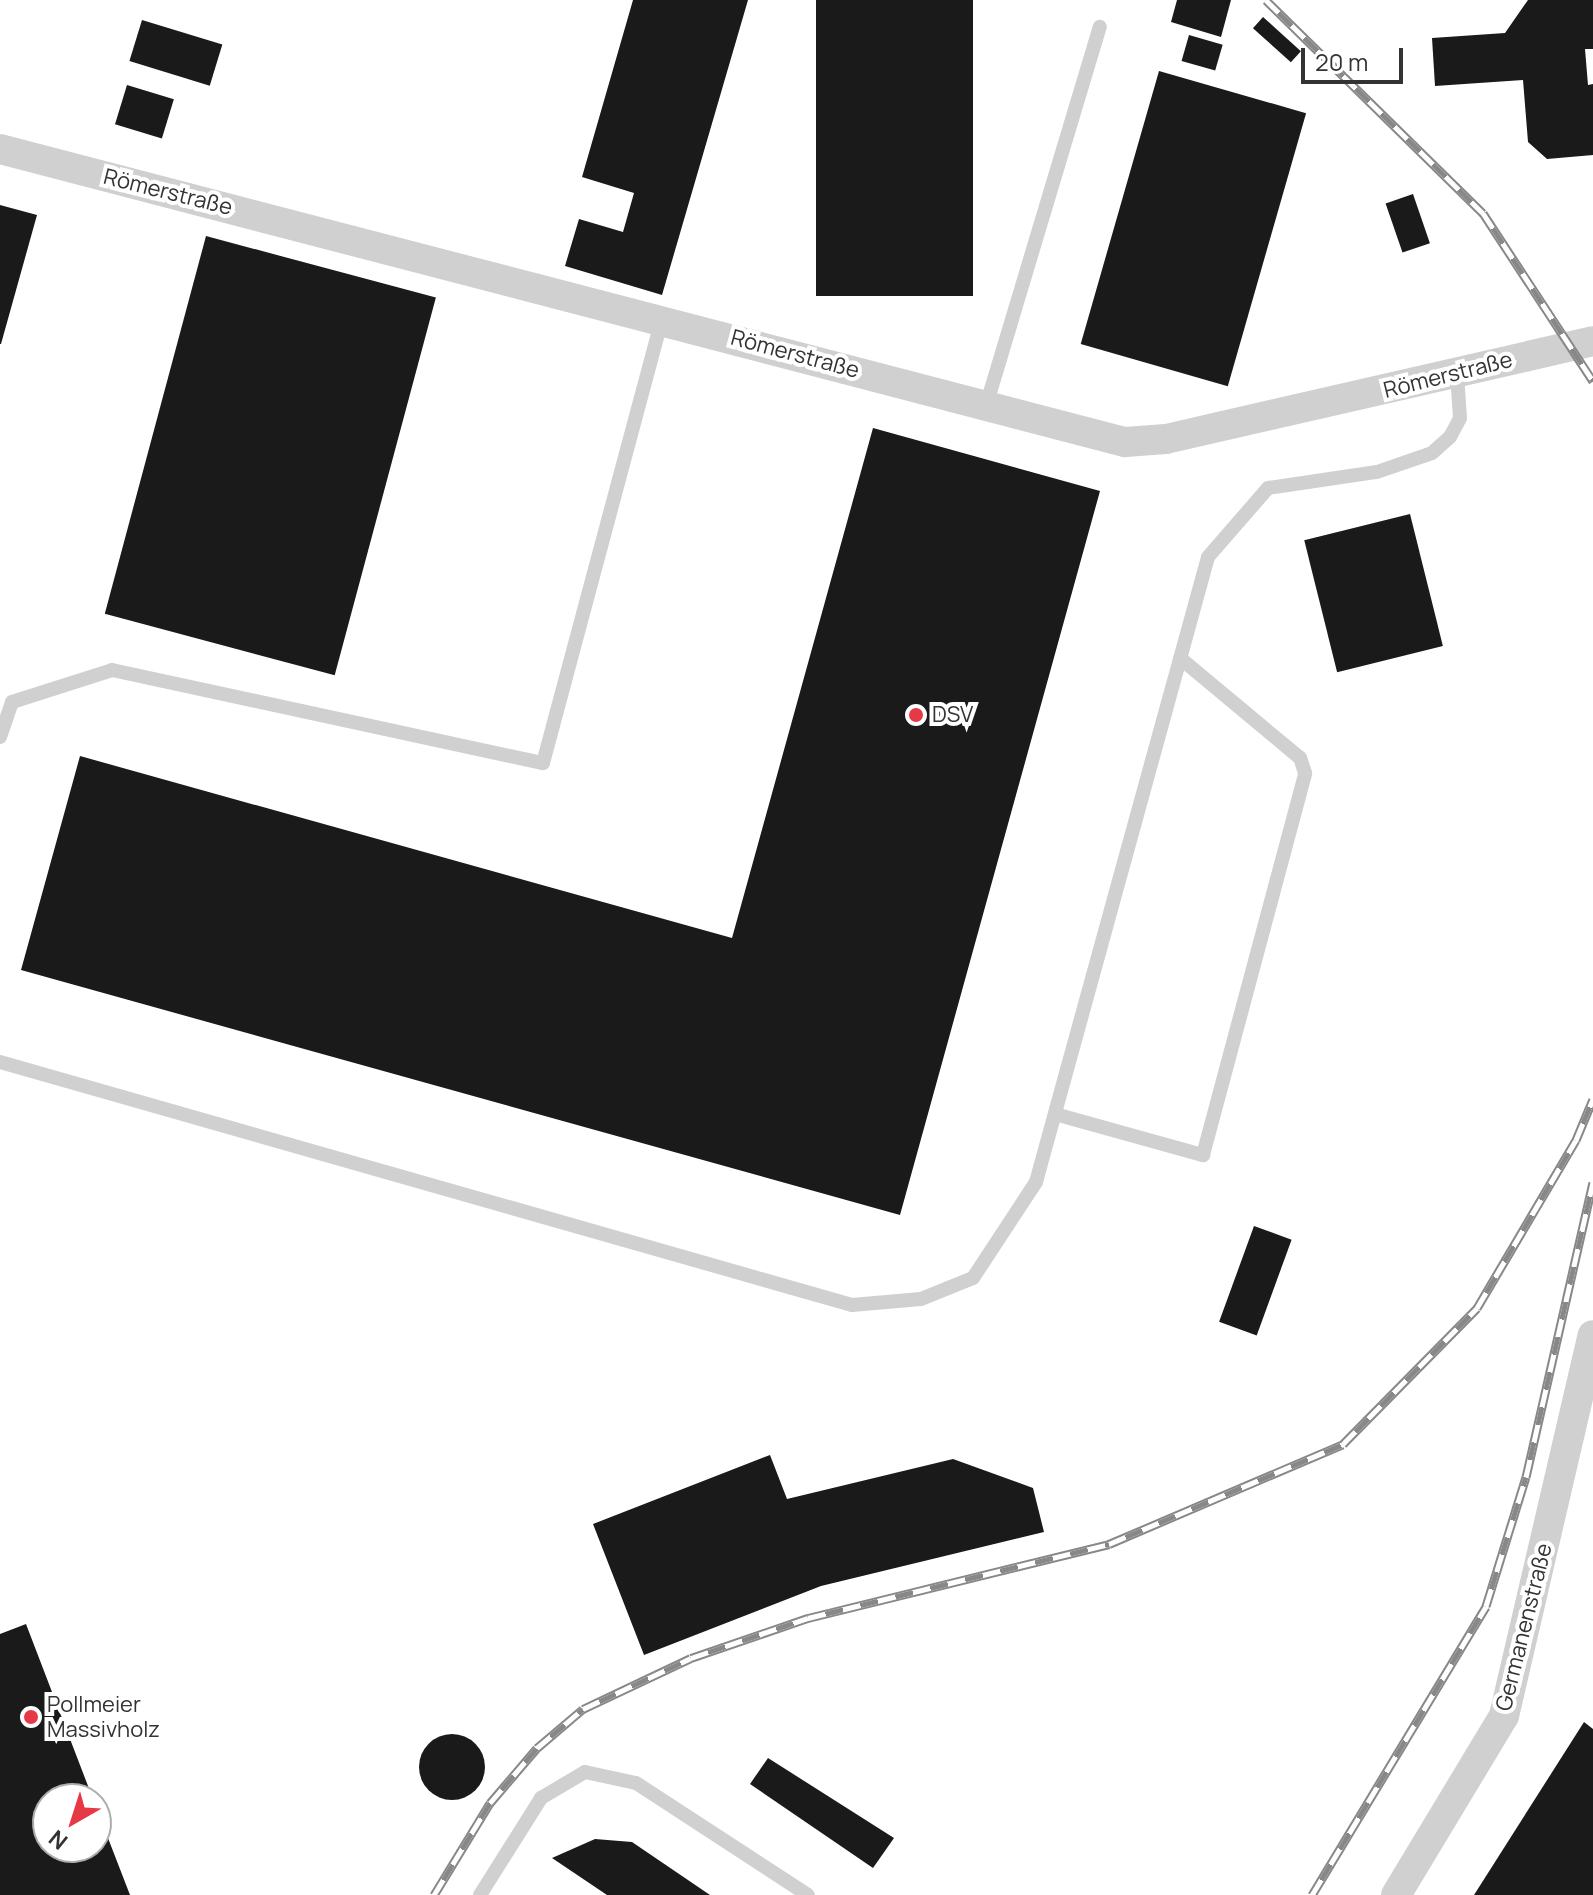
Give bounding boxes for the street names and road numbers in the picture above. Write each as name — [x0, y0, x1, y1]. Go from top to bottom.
street label: Römerstraße — [101, 163, 235, 221]
street label: Römerstraße — [728, 324, 862, 384]
street label: Römerstraße — [1381, 346, 1515, 404]
street label: Germanenstraße — [1490, 1540, 1558, 1714]

